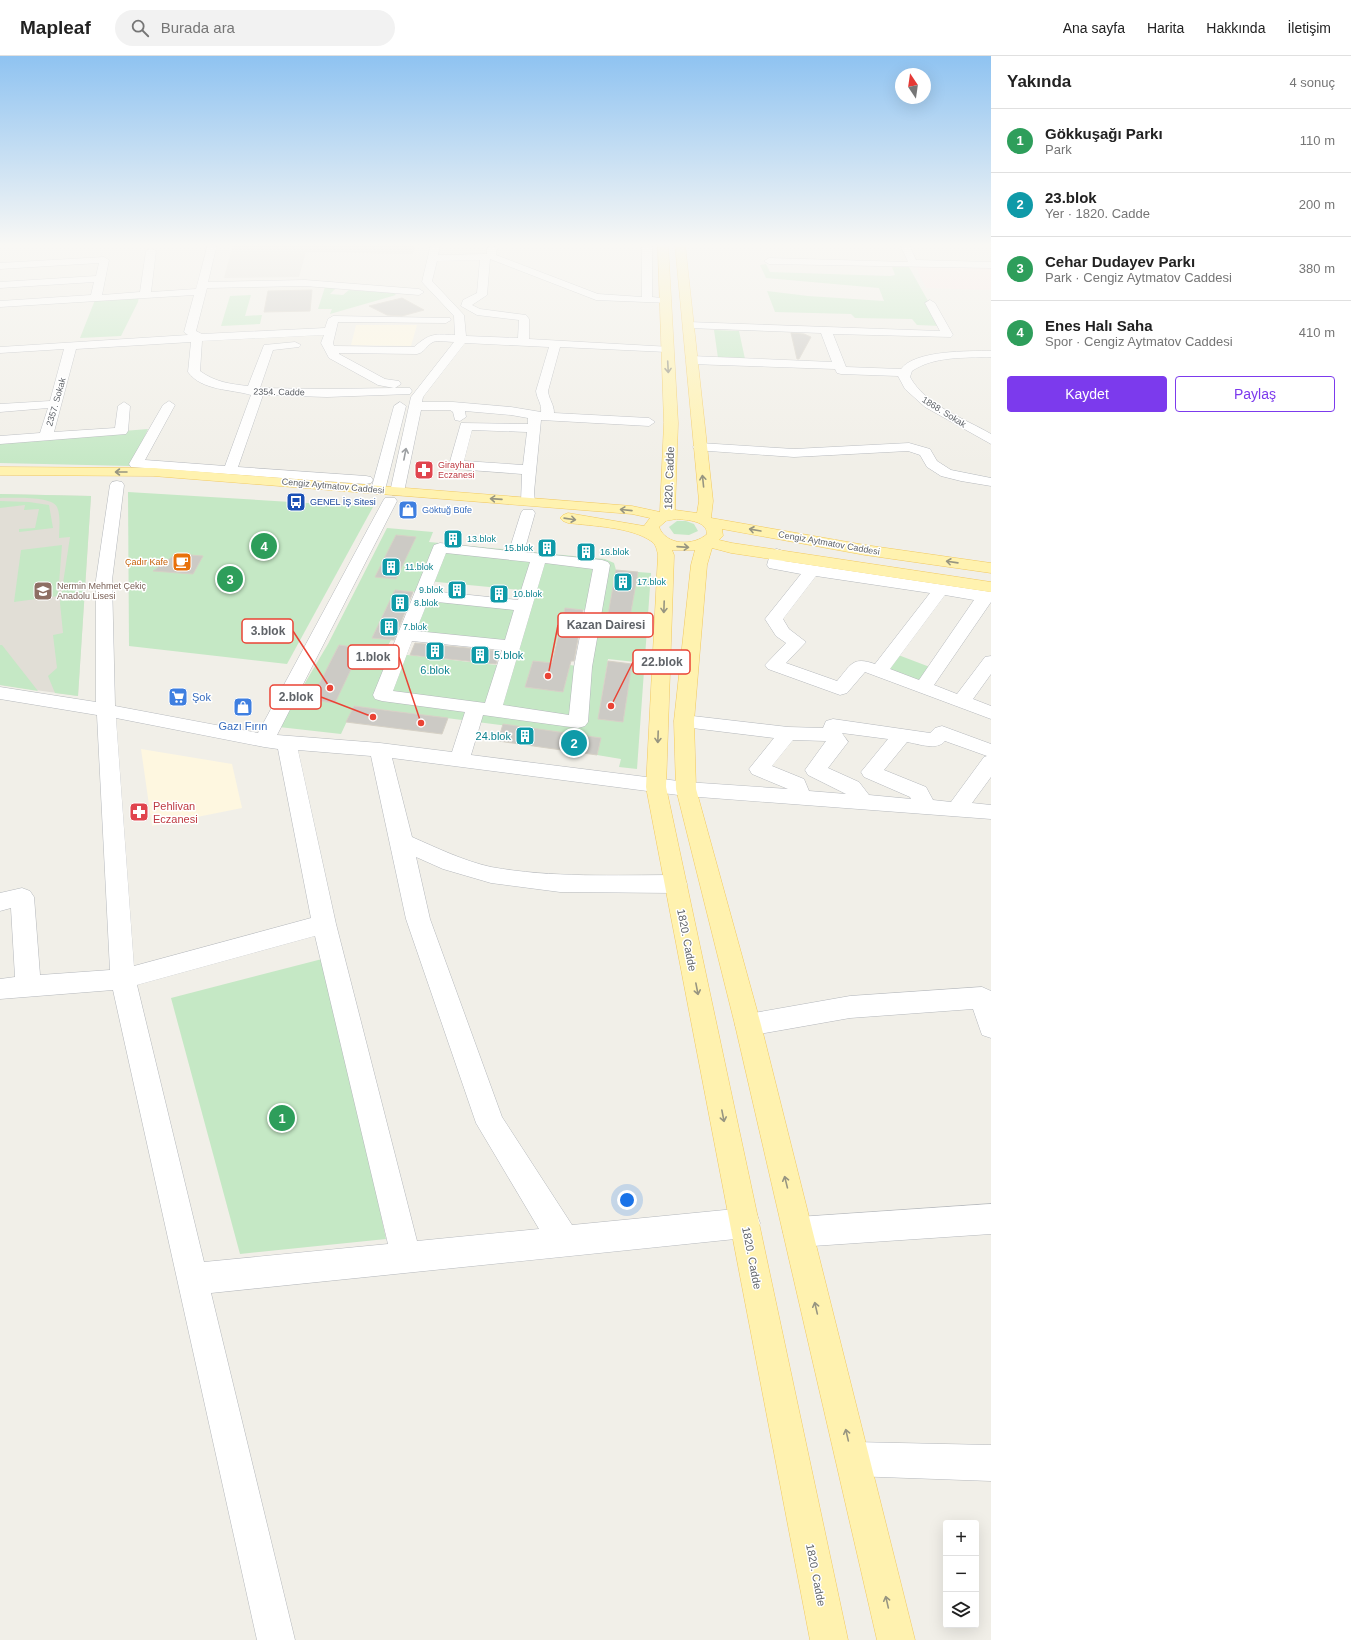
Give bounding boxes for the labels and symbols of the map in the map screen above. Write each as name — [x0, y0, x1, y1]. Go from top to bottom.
north arrow — [895, 68, 931, 104]
one-way arrow — [664, 360, 671, 373]
street label: 2357. Sokak — [44, 376, 68, 427]
street label: 2354. Cadde — [253, 387, 305, 397]
street label: 1868. Sokak — [920, 394, 968, 430]
street label: 1820. Cadde — [662, 446, 676, 510]
one-way arrow — [401, 447, 409, 460]
pharmacy icon: Girayhan Eczanesi — [413, 459, 435, 481]
place label: Girayhan Eczanesi — [438, 460, 475, 480]
one-way arrow — [115, 468, 128, 476]
one-way arrow — [700, 475, 707, 488]
street label: Cengiz Aytmatov Caddesi — [281, 477, 385, 495]
bus stop icon: GENEL İŞ Sitesi — [285, 491, 307, 513]
one-way arrow — [490, 496, 503, 503]
place label: GENEL İŞ Sitesi — [310, 497, 376, 507]
shop icon: Göktuğ Büfe — [397, 499, 419, 521]
place label: Göktuğ Büfe — [422, 505, 472, 515]
one-way arrow — [620, 506, 633, 513]
one-way arrow — [563, 515, 576, 523]
one-way arrow — [749, 526, 762, 534]
building icon: 13.blok — [442, 528, 464, 550]
street label: Cengiz Aytmatov Caddesi — [777, 529, 881, 557]
pin: 4 — [251, 531, 277, 561]
place label: 13.blok — [467, 534, 497, 544]
building icon: 15.blok — [536, 537, 558, 559]
building icon: 16.blok — [575, 541, 597, 563]
place label: 15.blok — [504, 543, 533, 553]
one-way arrow — [676, 543, 689, 550]
place label: 16.blok — [600, 547, 630, 557]
cafe icon: Çadır Kafe — [171, 551, 193, 573]
building icon: 11.blok — [380, 556, 402, 578]
place label: Çadır Kafe — [125, 557, 168, 567]
one-way arrow — [946, 558, 959, 566]
place label: 11.blok — [405, 562, 434, 572]
pin: 3 — [217, 564, 243, 594]
building icon: 17.blok — [612, 571, 634, 593]
place label: 17.blok — [637, 577, 667, 587]
building icon: 9.blok — [446, 579, 468, 601]
school or university icon: Nermin Mehmet Çekiç Anadolu Lisesi — [32, 580, 54, 602]
place label: Nermin Mehmet Çekiç Anadolu Lisesi — [57, 581, 147, 601]
building icon: 10.blok — [488, 583, 510, 605]
place label: 9.blok — [419, 585, 443, 595]
place label: 10.blok — [513, 589, 543, 599]
building icon: 8.blok — [389, 592, 411, 614]
place label: 8.blok — [414, 598, 439, 608]
one-way arrow — [660, 600, 668, 613]
callout: Kazan Dairesi — [558, 613, 653, 637]
building icon: 7.blok — [378, 616, 400, 638]
text: Kazan Dairesi — [567, 618, 645, 632]
callout: 3.blok — [242, 619, 293, 643]
place label: 7.blok — [403, 622, 428, 632]
text: 3.blok — [251, 624, 286, 638]
building icon: 6.blok — [424, 640, 446, 662]
building icon: 5.blok — [469, 644, 491, 666]
callout: 1.blok — [348, 645, 399, 669]
place label: 5.blok — [494, 649, 524, 661]
text: 1.blok — [356, 650, 391, 664]
callout: 22.blok — [633, 650, 690, 674]
text: 22.blok — [641, 655, 683, 669]
place label: 6.blok — [420, 664, 450, 676]
callout: 2.blok — [270, 685, 321, 709]
supermarket icon: Şok — [167, 686, 189, 708]
text: 2.blok — [279, 690, 314, 704]
place label: Şok — [192, 691, 211, 703]
shop icon: Gazı Fırın — [232, 696, 254, 718]
place label: Gazı Fırın — [219, 720, 267, 732]
building icon: 24.blok — [514, 725, 536, 747]
pin: 2 — [561, 728, 587, 758]
place label: 24.blok — [476, 730, 511, 742]
one-way arrow — [655, 730, 662, 743]
place label: Pehlivan Eczanesi — [153, 800, 198, 825]
pharmacy icon: Pehlivan Eczanesi — [128, 801, 150, 823]
street label: 1820. Cadde — [675, 908, 699, 972]
one-way arrow — [694, 982, 702, 995]
pin: 1 — [269, 1103, 295, 1133]
one-way arrow — [719, 1110, 727, 1123]
one-way arrow — [782, 1176, 789, 1189]
your location — [617, 1190, 637, 1210]
street label: 1820. Cadde — [740, 1226, 764, 1290]
one-way arrow — [812, 1302, 820, 1315]
one-way arrow — [842, 1429, 850, 1442]
street label: 1820. Cadde — [804, 1543, 828, 1607]
one-way arrow — [882, 1596, 890, 1609]

